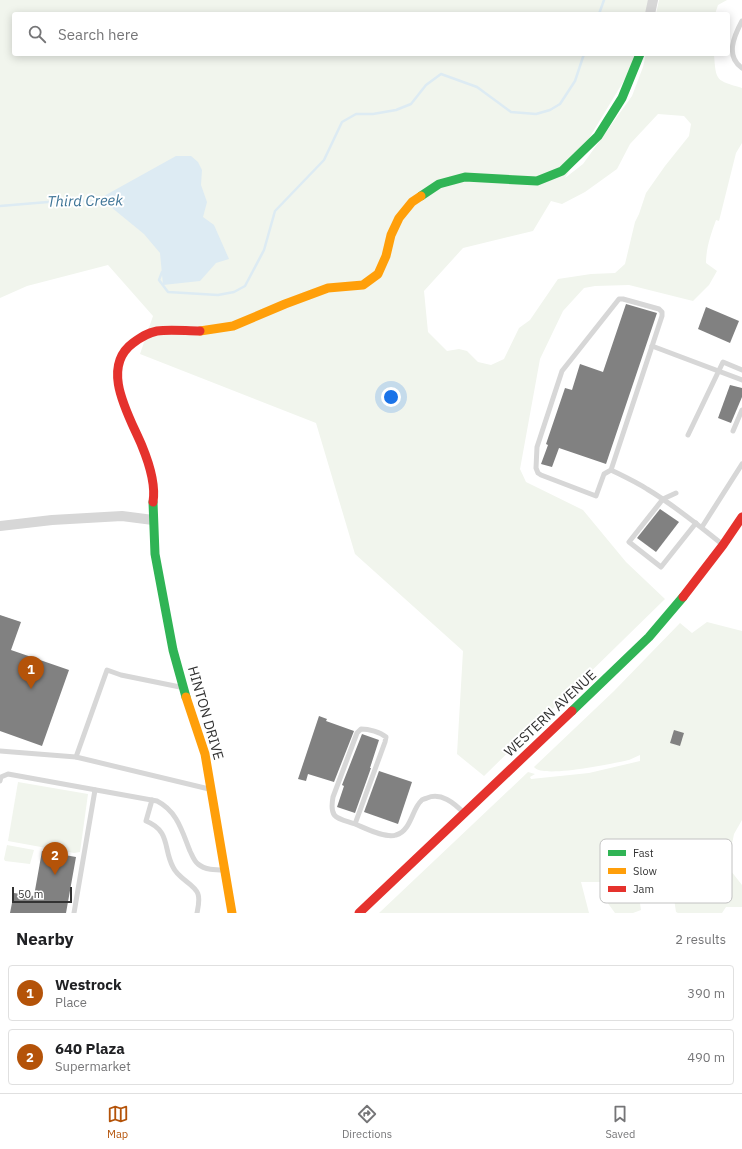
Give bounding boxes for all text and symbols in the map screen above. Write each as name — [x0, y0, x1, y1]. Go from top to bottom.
search box — [12, 12, 730, 56]
icon: search — [26, 23, 48, 45]
text: Search here — [58, 25, 138, 44]
water label: Third Creek — [47, 190, 123, 211]
your location — [381, 387, 401, 407]
pin: 1 — [18, 656, 44, 689]
street label: HINTON DRIVE — [184, 664, 228, 762]
street label: WESTERN AVENUE — [500, 666, 600, 760]
legend — [600, 839, 732, 903]
pin: 2 — [42, 842, 68, 875]
text: Fast — [633, 846, 654, 860]
text: Slow — [633, 864, 657, 878]
text: Jam — [633, 882, 654, 896]
scale bar — [12, 885, 72, 904]
text: 50 m — [18, 887, 43, 901]
text: Nearby — [16, 928, 74, 950]
text: 2 results — [675, 931, 726, 948]
text: Westrock — [55, 975, 122, 994]
text: 1 — [26, 985, 34, 1002]
text: 390 m — [687, 985, 725, 1002]
text: Place — [55, 994, 87, 1011]
text: 640 Plaza — [55, 1039, 125, 1058]
text: 2 — [26, 1049, 34, 1066]
text: 490 m — [687, 1049, 725, 1066]
text: Supermarket — [55, 1058, 131, 1075]
tab: Map — [107, 1103, 129, 1141]
tab: Directions — [342, 1103, 392, 1141]
tab: Saved — [605, 1103, 635, 1141]

